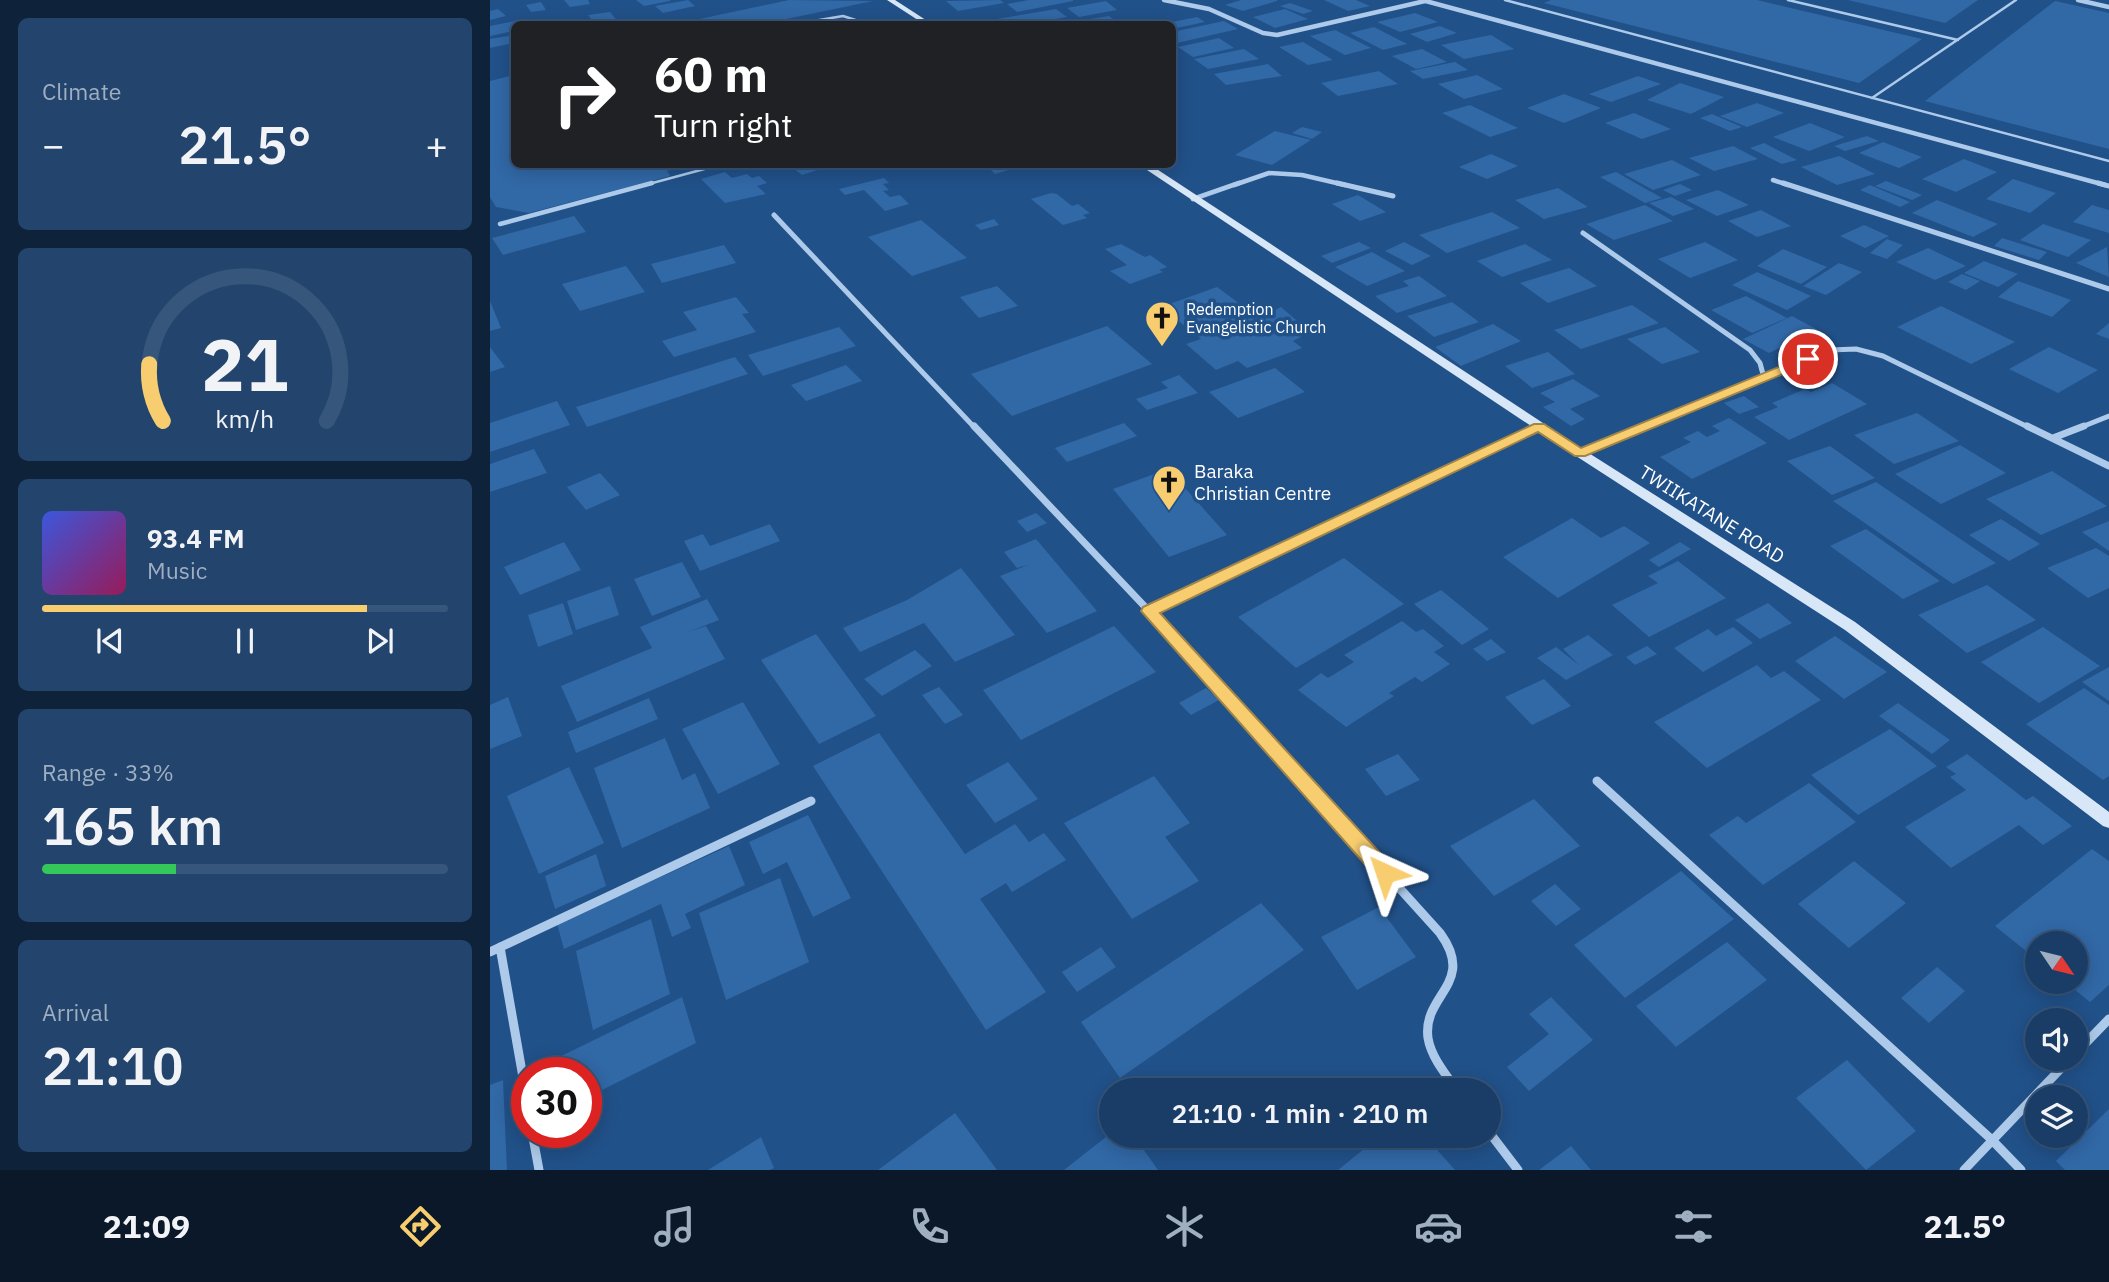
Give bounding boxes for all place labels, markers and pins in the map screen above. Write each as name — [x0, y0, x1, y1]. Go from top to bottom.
church icon: Redemption Evangelistic Church — [1143, 299, 1181, 348]
place label: Redemption Evangelistic Church — [1186, 299, 1326, 337]
pin — [1778, 329, 1838, 389]
place label: Baraka Christian Centre — [1194, 459, 1331, 505]
church icon: Baraka Christian Centre — [1150, 463, 1188, 512]

